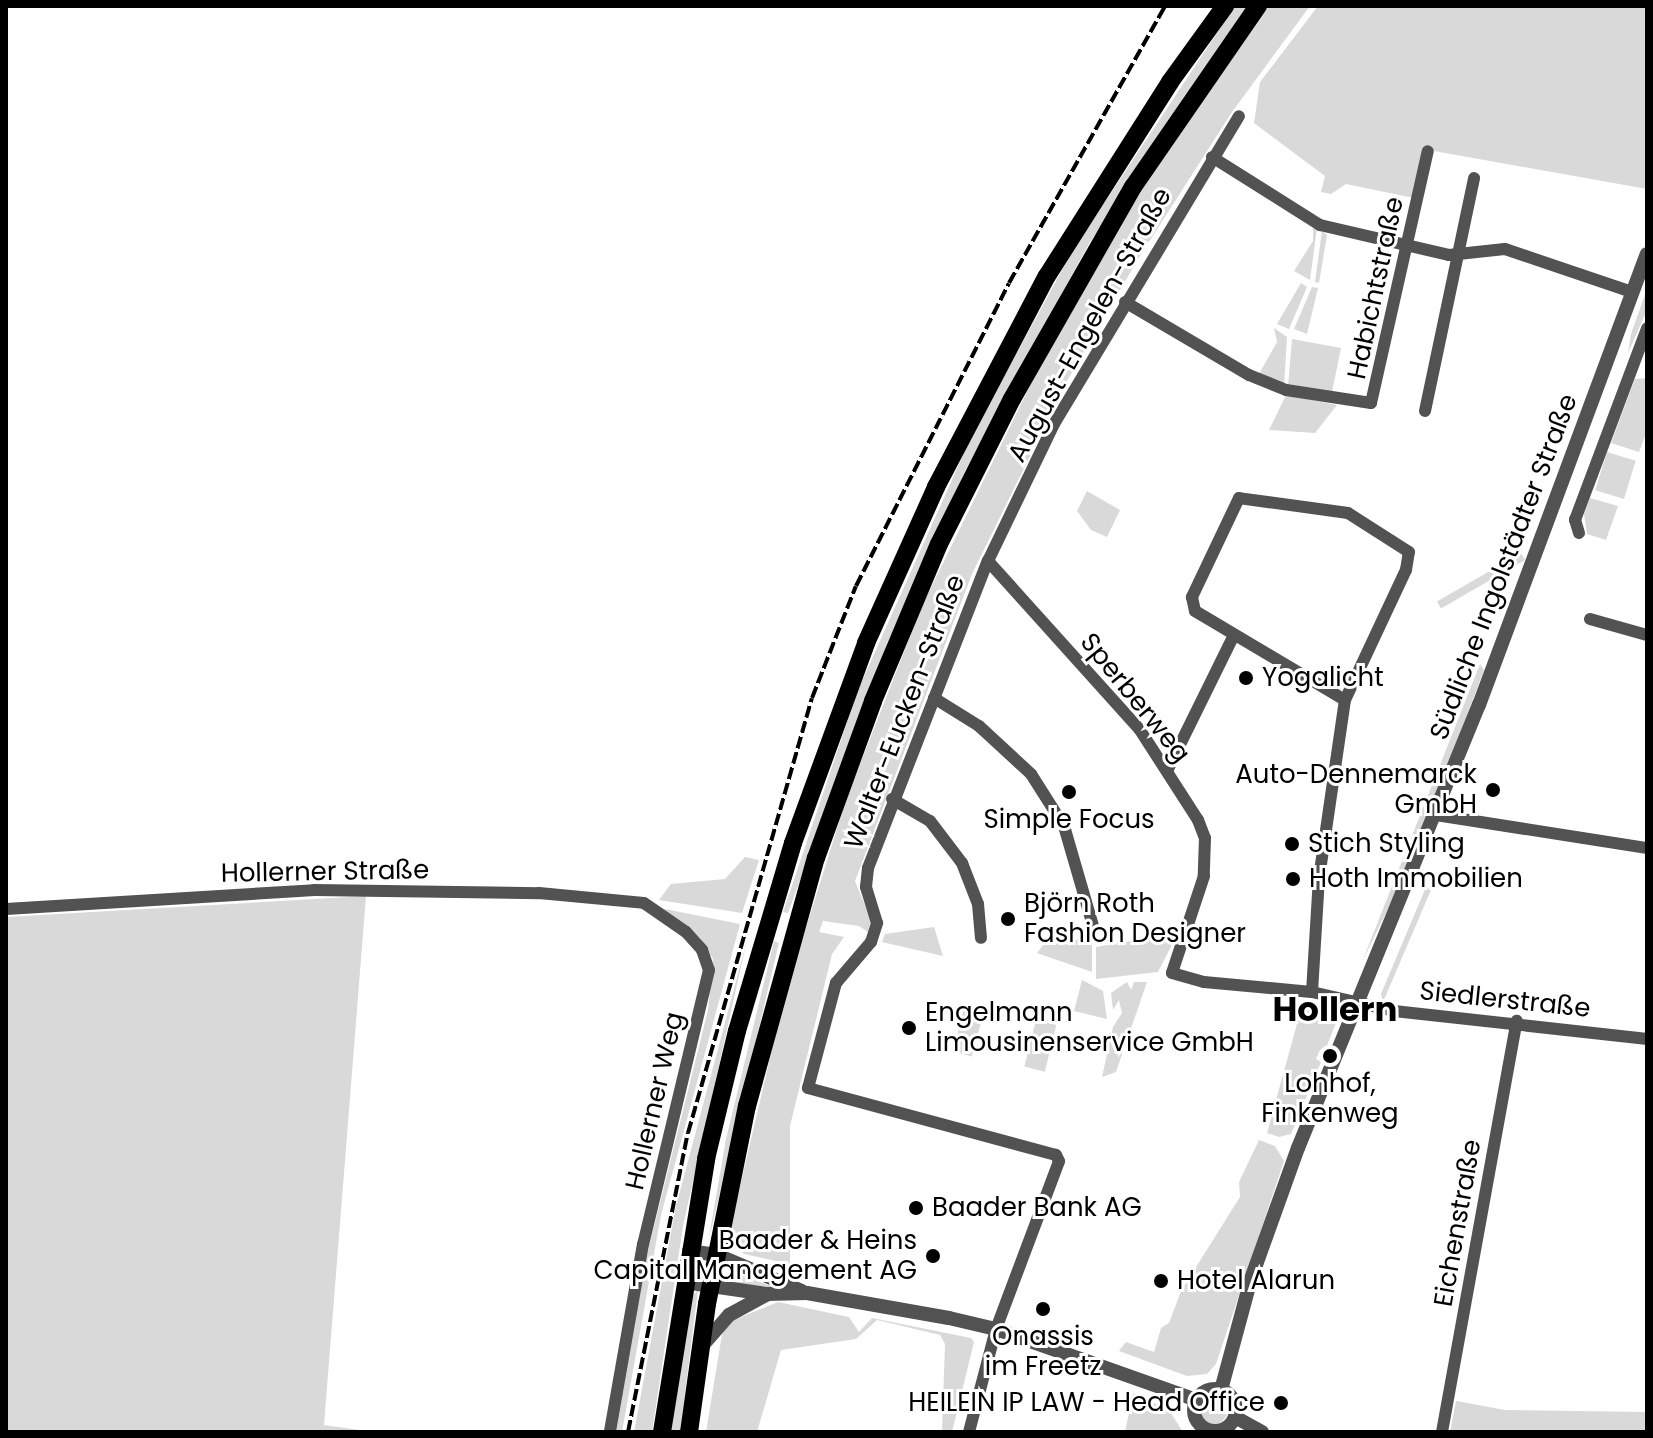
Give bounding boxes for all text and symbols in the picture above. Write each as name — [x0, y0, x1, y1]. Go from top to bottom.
street label: August-Engelen-Straße — [1002, 182, 1178, 468]
street label: Habichtstraße — [1341, 194, 1411, 382]
street label: Südliche Ingolstädter Straße — [1424, 390, 1584, 744]
street label: Walter-Eucken-Straße — [838, 571, 972, 853]
street label: Sperberweg — [1073, 627, 1197, 769]
place label: Yogalicht — [1262, 662, 1384, 694]
marker: Yogalicht — [1237, 669, 1255, 687]
place label: Auto-Dennemarck GmbH — [1235, 759, 1477, 820]
marker: Auto-Dennemarck GmbH — [1484, 781, 1502, 799]
marker: Simple Focus — [1060, 783, 1078, 801]
place label: Simple Focus — [983, 804, 1155, 836]
place label: Stich Styling — [1308, 828, 1465, 860]
marker: Stich Styling — [1283, 835, 1301, 853]
street label: Hollerner Straße — [221, 855, 429, 889]
place label: Hoth Immobilien — [1309, 863, 1523, 895]
marker: Hoth Immobilien — [1284, 870, 1302, 888]
place label: Björn Roth Fashion Designer — [1024, 888, 1246, 950]
marker: Björn Roth Fashion Designer — [999, 910, 1017, 928]
street label: Siedlerstraße — [1418, 976, 1592, 1024]
district label: Hollern — [1273, 990, 1397, 1030]
place label: Engelmann Limousinenservice GmbH — [925, 997, 1254, 1058]
street label: Hollerner Weg — [619, 1009, 691, 1193]
marker: Engelmann Limousinenservice GmbH — [900, 1019, 918, 1037]
marker: Lohhof, Finkenweg — [1321, 1047, 1339, 1065]
place label: Lohhof, Finkenweg — [1261, 1068, 1399, 1130]
street label: Eichenstraße — [1428, 1137, 1488, 1309]
place label: Baader Bank AG — [932, 1192, 1142, 1224]
marker: Baader Bank AG — [907, 1199, 925, 1217]
place label: Baader & Heins Capital Management AG — [593, 1225, 917, 1286]
marker: Baader & Heins Capital Management AG — [924, 1247, 942, 1265]
place label: Hotel Alarun — [1177, 1265, 1335, 1297]
marker: Hotel Alarun — [1152, 1272, 1170, 1290]
marker: Onassis im Freetz — [1034, 1300, 1052, 1318]
place label: Onassis im Freetz — [985, 1321, 1101, 1382]
place label: HEILEIN IP LAW - Head Office — [908, 1387, 1265, 1419]
marker: HEILEIN IP LAW - Head Office — [1272, 1394, 1290, 1412]

